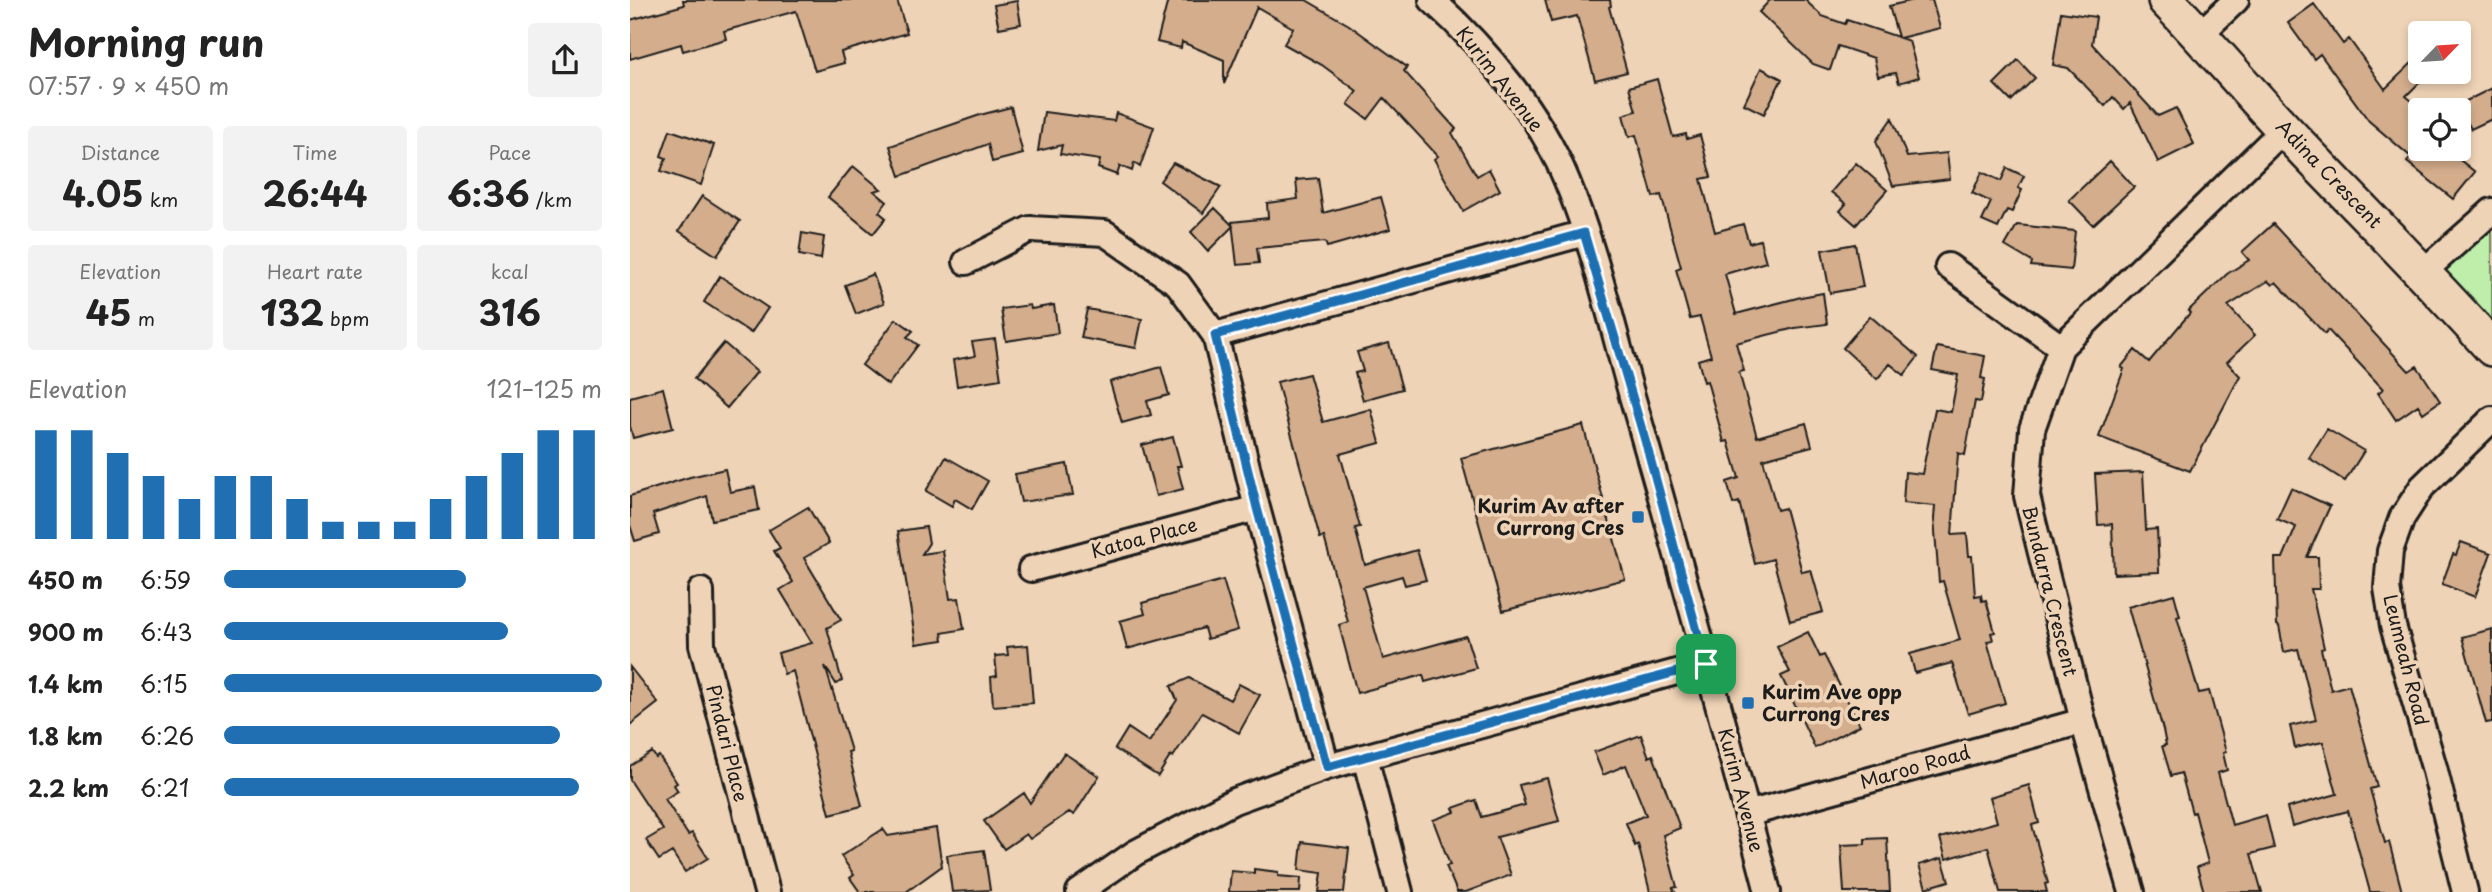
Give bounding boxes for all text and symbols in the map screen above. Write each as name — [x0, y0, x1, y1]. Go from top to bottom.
text: Morning run — [28, 13, 264, 70]
street label: Kurim Avenue — [1451, 20, 1551, 137]
north arrow — [2408, 21, 2471, 84]
map controls — [2408, 21, 2471, 161]
button: share — [528, 23, 602, 97]
text: 07:57 · 9 × 450 m — [28, 68, 229, 103]
button: locate — [2408, 98, 2471, 161]
street label: Adina Crescent — [2270, 113, 2389, 234]
text: Distance — [80, 138, 160, 166]
text: Time — [293, 138, 337, 166]
text: Pace — [488, 138, 531, 166]
text: 4.05 — [62, 166, 144, 219]
text: 26:44 — [262, 166, 368, 219]
text: 6:36 — [447, 166, 530, 219]
text: km — [144, 185, 178, 213]
text: /km — [530, 185, 572, 213]
text: Elevation — [79, 257, 161, 285]
text: Heart rate — [267, 257, 363, 285]
text: kcal — [491, 257, 529, 285]
text: 45 — [86, 285, 132, 338]
text: 132 — [260, 285, 324, 338]
text: 316 — [478, 285, 541, 338]
text: m — [132, 304, 155, 332]
text: bpm — [324, 304, 370, 332]
text: Elevation — [28, 371, 127, 406]
text: 121–125 m — [487, 371, 602, 406]
place label: Kurim Av after Currong Cres — [1477, 491, 1624, 541]
street label: Bundarra Crescent — [2016, 503, 2086, 679]
street label: Katoa Place — [1087, 509, 1200, 565]
marker: Kurim Av after Currong Cres — [1630, 509, 1646, 525]
text: 450 m — [28, 562, 103, 597]
text: 6:59 — [140, 562, 191, 597]
street label: Leumeah Road — [2377, 591, 2437, 728]
text: 900 m — [28, 614, 104, 649]
text: 6:43 — [140, 614, 193, 649]
pin — [1676, 634, 1736, 694]
icon: arrive — [1687, 645, 1725, 683]
text: 1.4 km — [28, 666, 103, 701]
text: 6:15 — [140, 666, 188, 701]
place label: Kurim Ave opp Currong Cres — [1762, 677, 1902, 727]
street label: Pindari Place — [700, 681, 756, 804]
marker: Kurim Ave opp Currong Cres — [1740, 695, 1756, 711]
text: 1.8 km — [28, 718, 103, 753]
text: 6:26 — [140, 718, 194, 753]
street label: Kurim Avenue — [1712, 725, 1772, 855]
street label: Maroo Road — [1856, 737, 1973, 795]
text: 2.2 km — [28, 770, 109, 805]
text: 6:21 — [140, 770, 189, 805]

